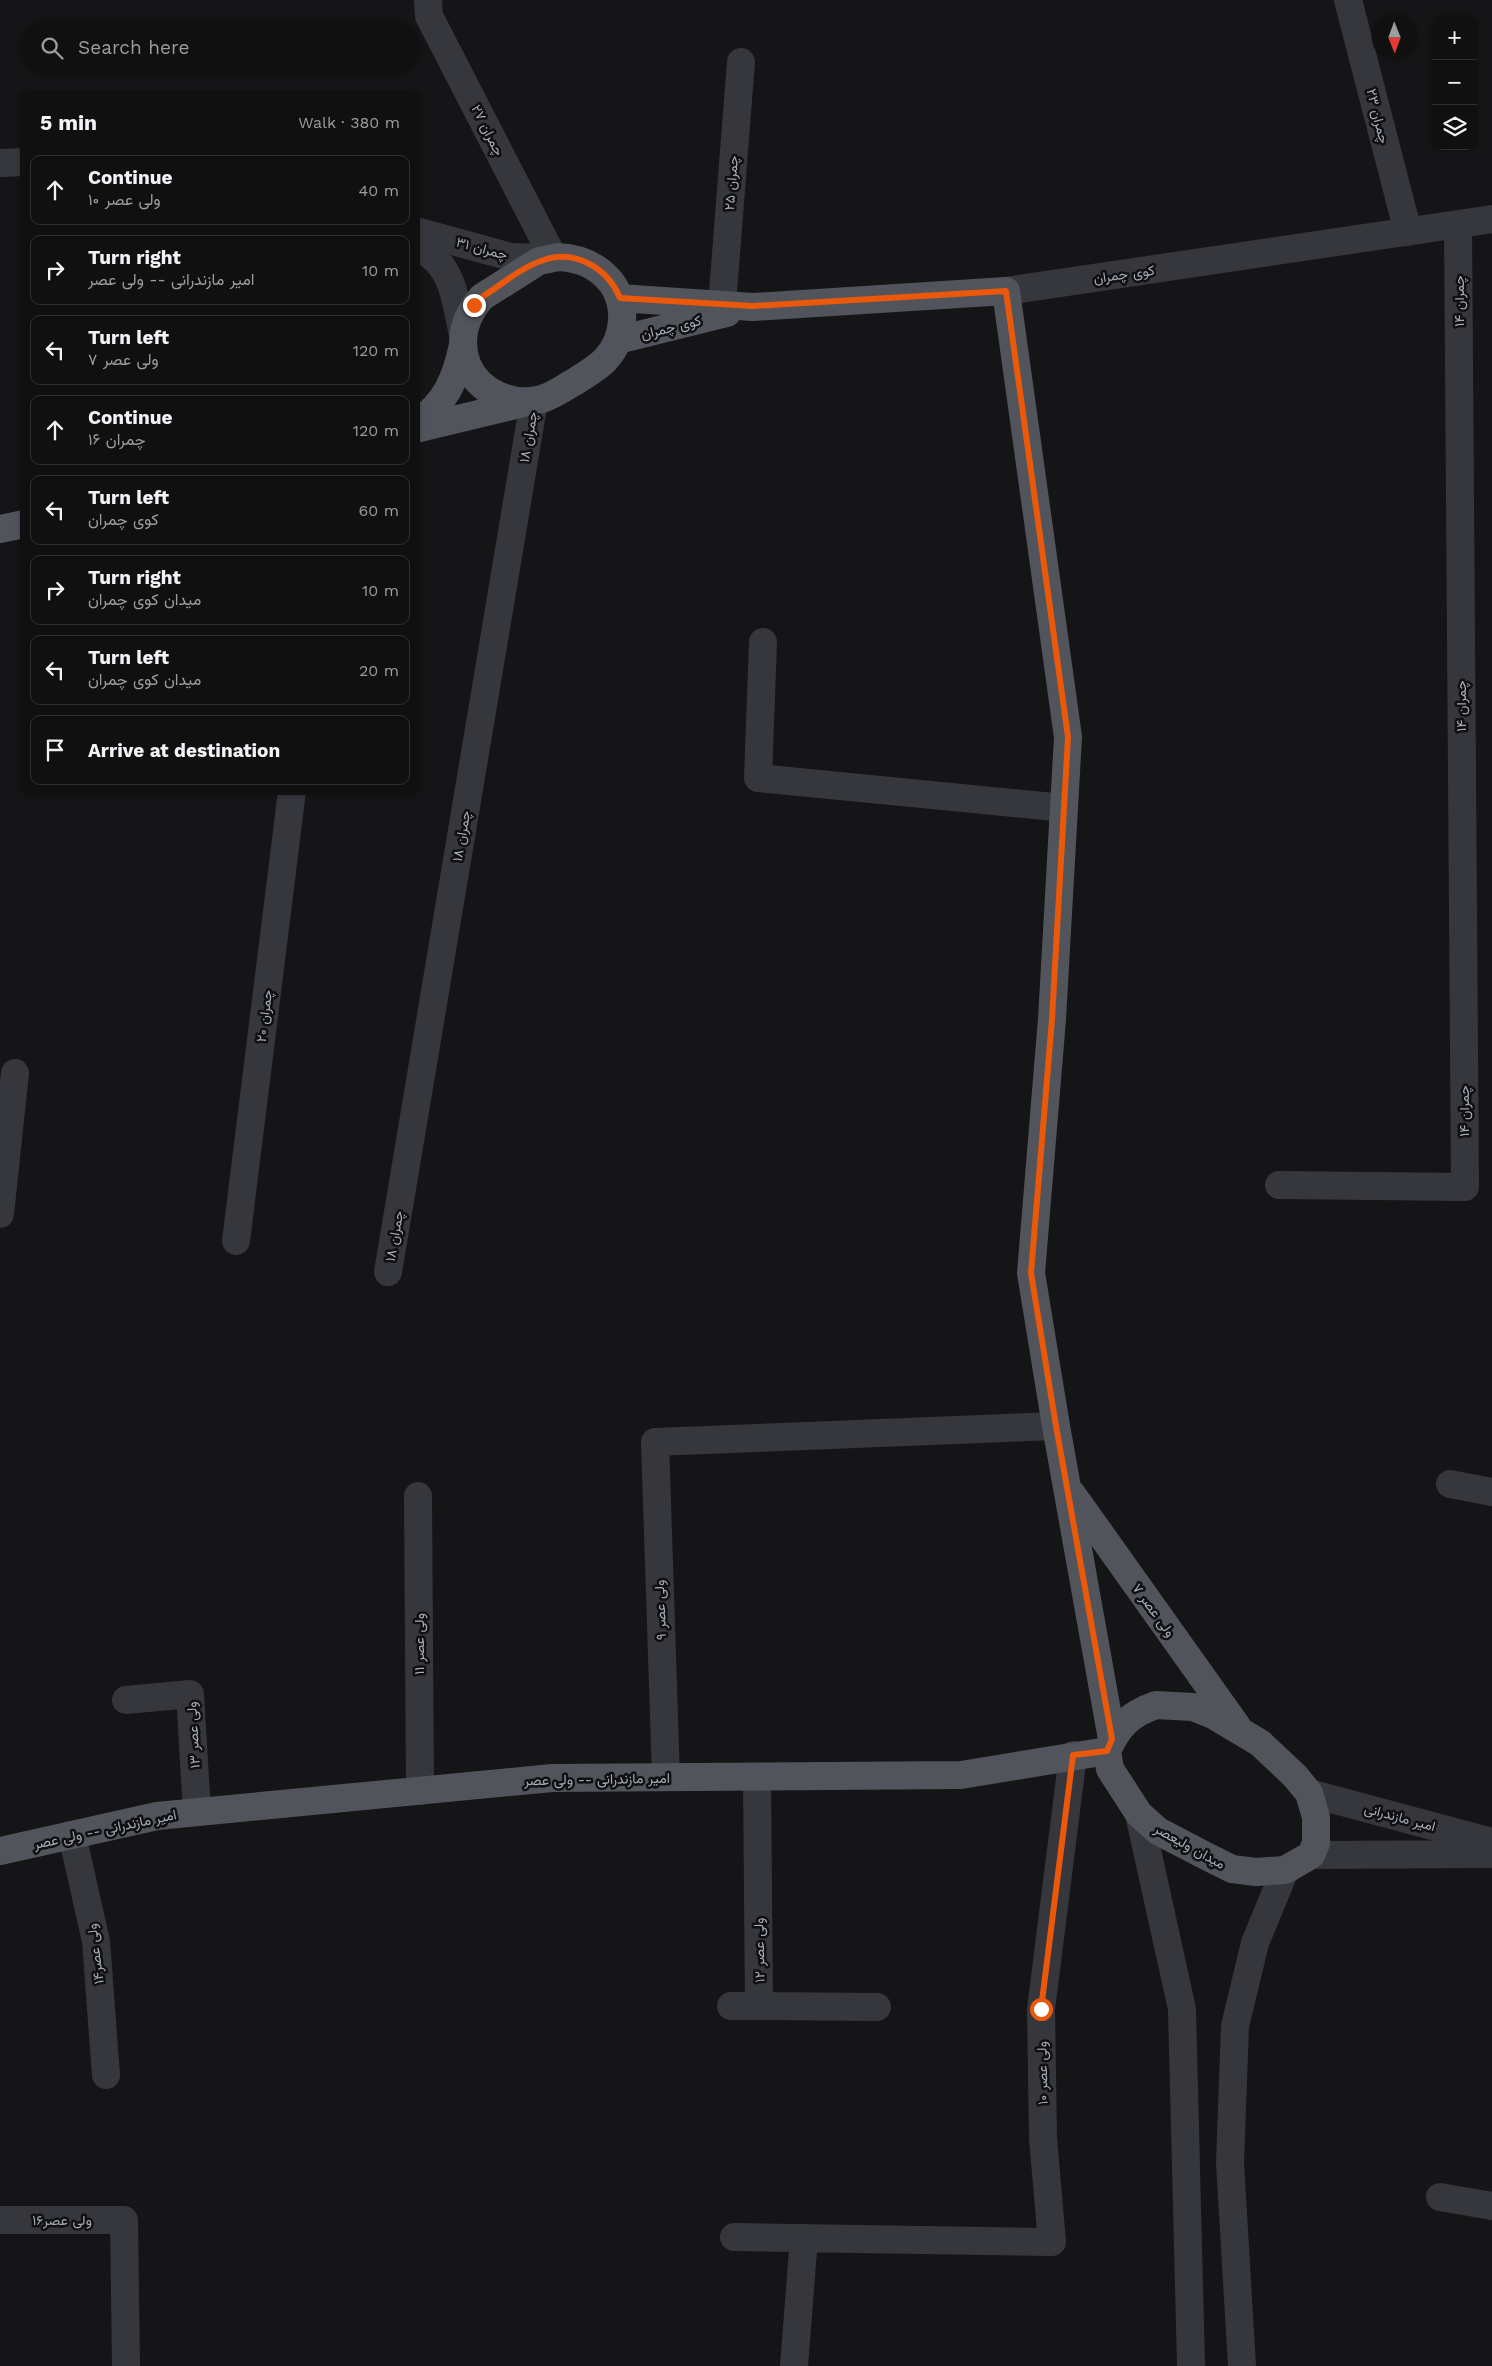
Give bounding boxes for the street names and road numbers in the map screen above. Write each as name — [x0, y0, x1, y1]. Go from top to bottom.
street label: چمران ۲۳ — [1362, 87, 1393, 146]
street label: چمران ۲۷ — [467, 102, 508, 159]
street label: چمران ۲۵ — [721, 155, 743, 211]
street label: چمران ۳۱ — [454, 233, 509, 264]
street label: کوی چمران — [1092, 262, 1156, 288]
street label: چمران ۱۴ — [1451, 275, 1469, 327]
street label: کوی چمران — [639, 312, 703, 344]
street label: چمران ۱۸ — [516, 410, 542, 464]
street label: چمران ۱۴ — [1453, 680, 1471, 732]
street label: چمران ۱۸ — [449, 809, 475, 863]
street label: چمران ۲۰ — [253, 989, 277, 1043]
street label: چمران ۱۴ — [1456, 1085, 1474, 1137]
street label: چمران ۱۸ — [382, 1209, 408, 1263]
street label: ولی عصر ۹ — [651, 1580, 670, 1640]
street label: ولی عصر ۷ — [1129, 1580, 1179, 1640]
street label: ولی عصر ۱۱ — [411, 1613, 428, 1675]
street label: ولی عصر ۱۳ — [183, 1701, 204, 1769]
street label: امیر مازندرانی -- ولی عصر — [523, 1770, 670, 1789]
street label: امیر مازندرانی — [1362, 1800, 1437, 1835]
street label: امیر مازندرانی -- ولی عصر — [31, 1806, 178, 1853]
street label: میدان ولیعصر — [1151, 1820, 1228, 1873]
street label: ولی عصر ۱۲ — [750, 1917, 769, 1983]
street label: ولی عصر۱۴ — [83, 1923, 108, 1985]
street label: ولی عصر ۱۰ — [1033, 2041, 1052, 2105]
street label: ولی عصر۱۶ — [32, 2212, 92, 2229]

